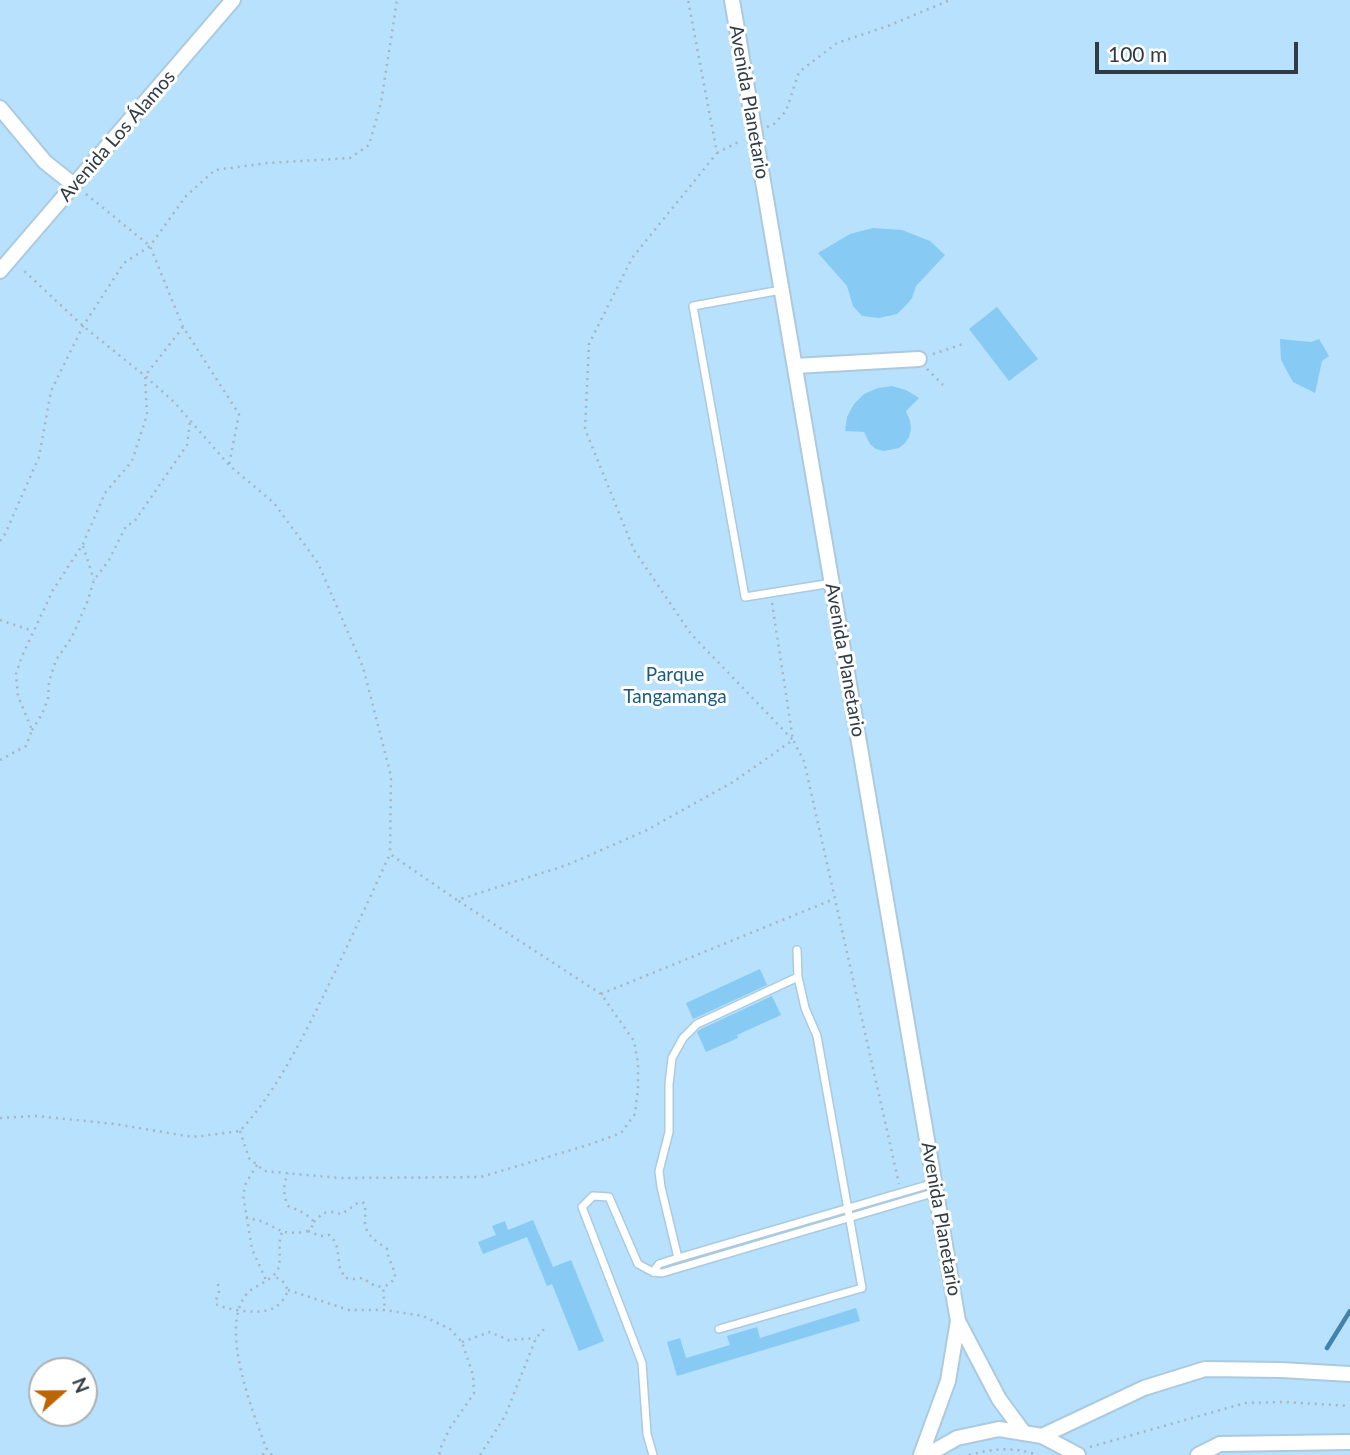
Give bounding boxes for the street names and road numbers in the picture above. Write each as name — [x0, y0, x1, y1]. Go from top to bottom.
street label: Avenida Planetario — [724, 23, 774, 181]
street label: Avenida Los Álamos — [54, 66, 180, 206]
street label: Avenida Planetario — [820, 581, 870, 739]
street label: Avenida Planetario — [916, 1140, 966, 1298]

